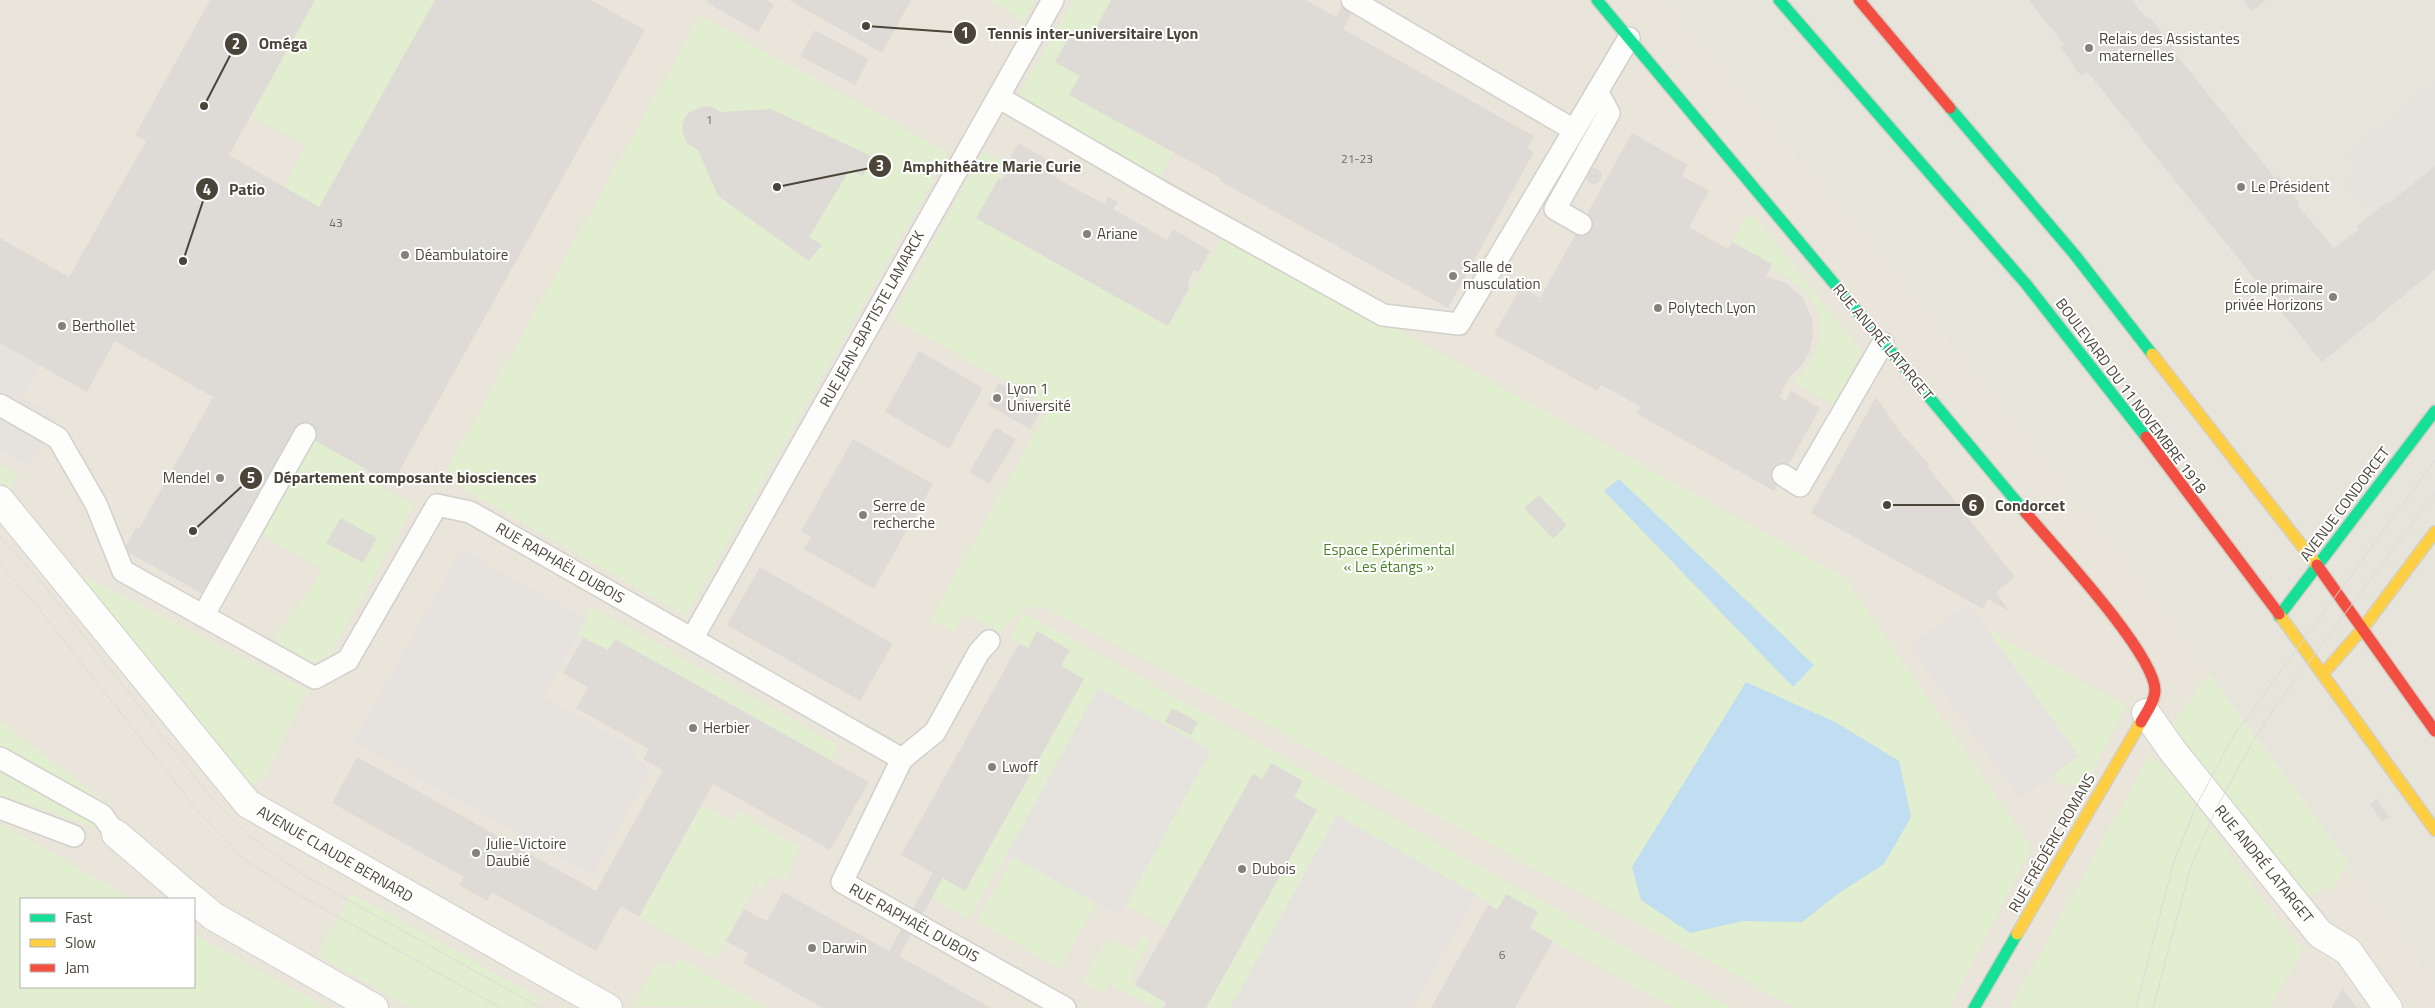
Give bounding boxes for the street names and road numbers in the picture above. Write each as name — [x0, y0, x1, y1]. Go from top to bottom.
street label: RUE JEAN-BAPTISTE LAMARCK — [813, 226, 930, 411]
street label: RUE ANDRÉ LATARGET — [1828, 278, 1939, 405]
street label: BOULEVARD DU 11 NOVEMBRE 1918 — [2050, 293, 2213, 498]
street label: AVENUE CONDORCET — [2294, 442, 2395, 566]
street label: RUE RAPHAËL DUBOIS — [491, 516, 629, 609]
street label: RUE FRÉDÉRIC ROMANS — [2002, 769, 2101, 917]
street label: AVENUE CLAUDE BERNARD — [253, 799, 418, 908]
street label: RUE ANDRÉ LATARGET — [2209, 800, 2319, 928]
street label: RUE RAPHAËL DUBOIS — [845, 877, 983, 968]

